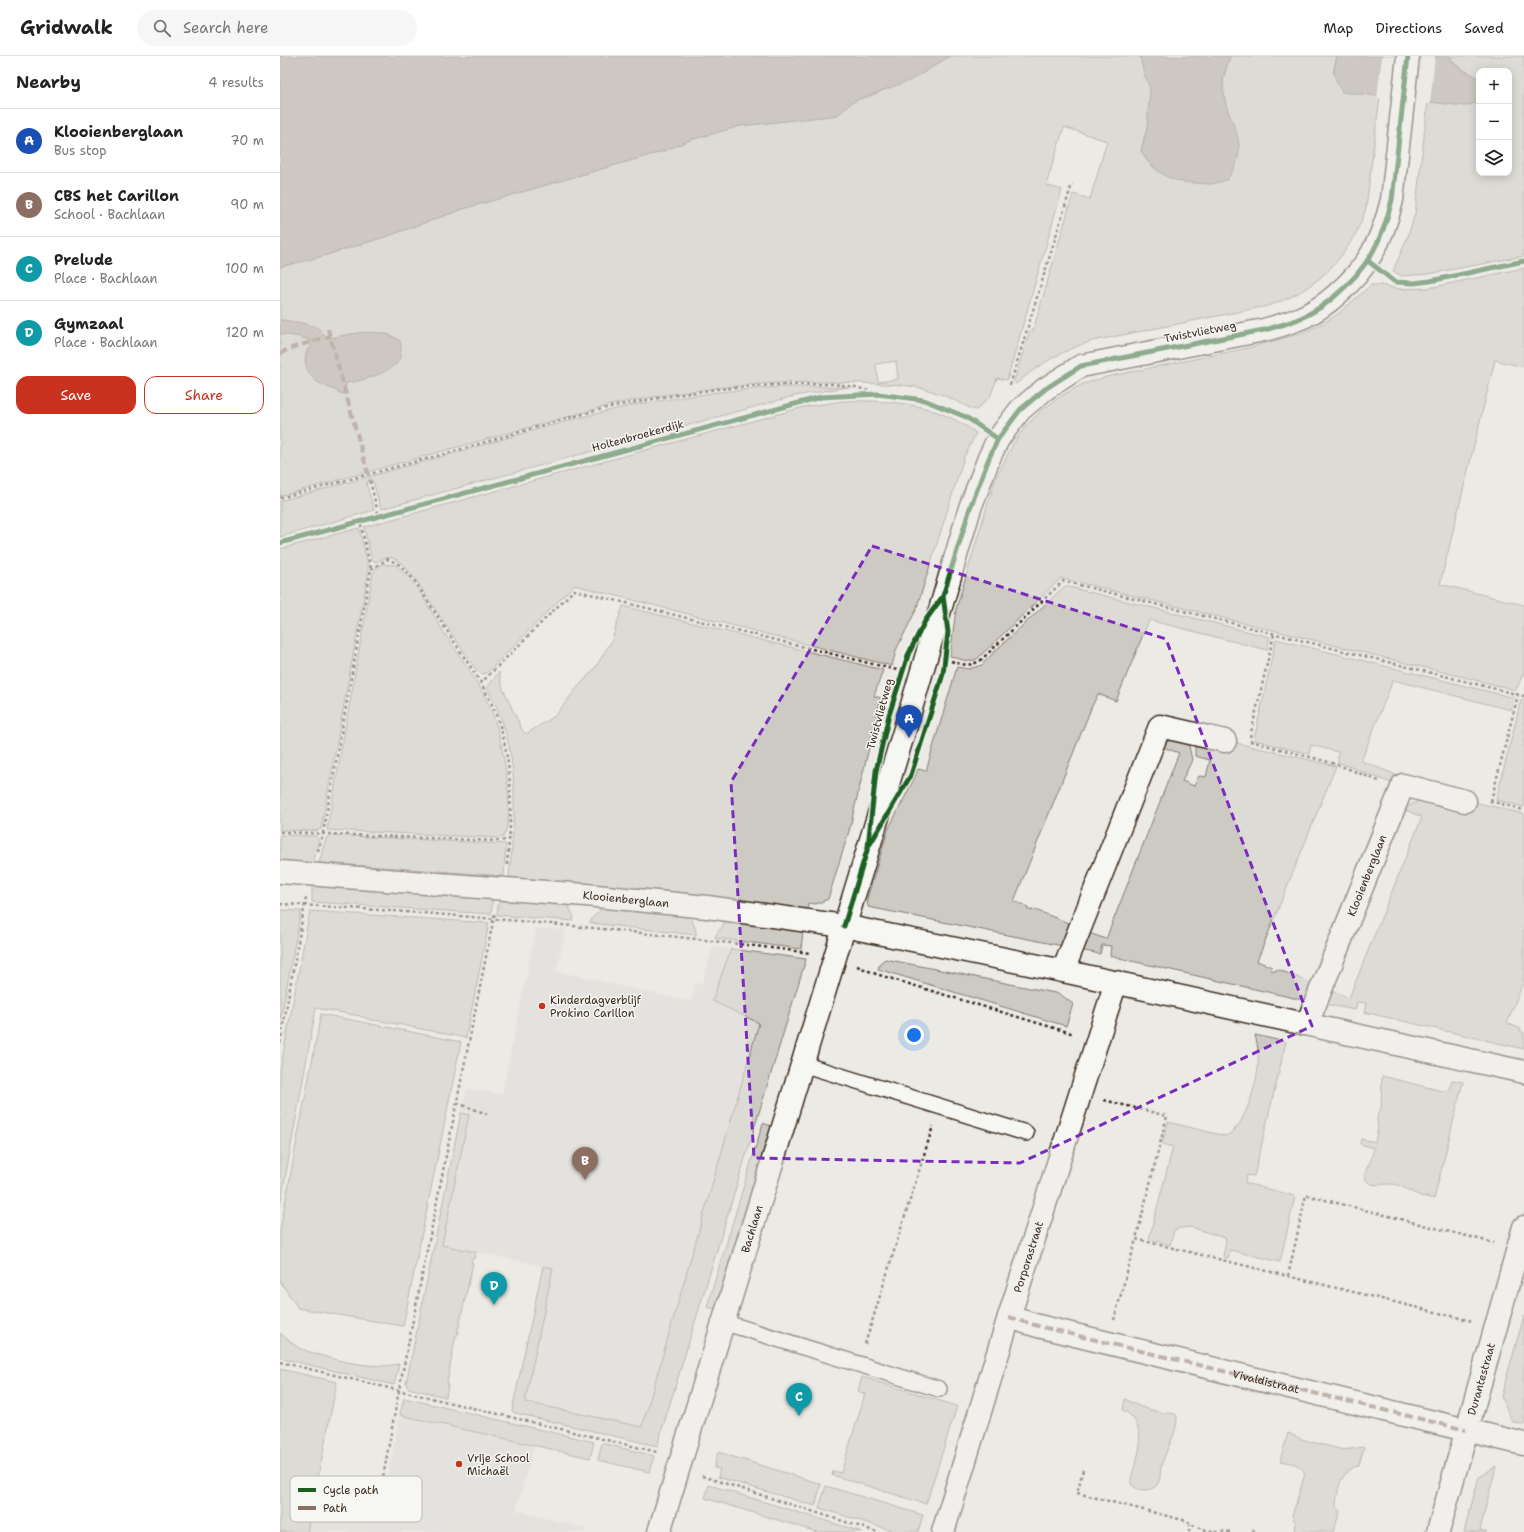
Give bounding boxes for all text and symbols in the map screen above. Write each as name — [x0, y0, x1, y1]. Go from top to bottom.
search box — [137, 10, 417, 46]
text: Gridwalk — [20, 15, 113, 40]
icon: search — [151, 17, 173, 39]
text: Search here — [183, 18, 269, 38]
text: Map — [1324, 19, 1354, 37]
text: Directions — [1376, 19, 1442, 37]
text: Saved — [1464, 19, 1504, 37]
map controls — [1476, 68, 1512, 176]
button: + — [1476, 68, 1512, 104]
text: Nearby — [16, 71, 81, 93]
text: 4 results — [208, 74, 264, 91]
button: − — [1476, 104, 1512, 140]
text: Klooienberglaan — [54, 122, 183, 142]
text: A — [24, 132, 34, 149]
text: 70 m — [230, 132, 264, 149]
button: layers — [1476, 140, 1512, 176]
text: Bus stop — [54, 142, 106, 159]
text: CBS het Carillon — [54, 186, 179, 206]
text: B — [25, 196, 33, 213]
text: 90 m — [230, 196, 264, 213]
text: School · Bachlaan — [54, 206, 165, 223]
text: Prelude — [54, 250, 113, 270]
text: C — [25, 260, 33, 277]
text: 100 m — [225, 260, 264, 277]
text: Place · Bachlaan — [54, 270, 157, 287]
text: Gymzaal — [54, 314, 124, 334]
street label: Twistvlietweg — [1163, 318, 1238, 346]
text: D — [24, 324, 34, 341]
text: 120 m — [226, 324, 264, 341]
text: Place · Bachlaan — [54, 334, 157, 351]
button: Save — [16, 376, 136, 414]
button: Share — [144, 376, 264, 414]
street label: Holtenbroekerdijk — [590, 416, 686, 456]
street label: Twistvlietweg — [863, 676, 897, 751]
pin: A — [896, 705, 922, 738]
street label: Klooienberglaan — [1344, 832, 1390, 919]
street label: Klooienberglaan — [582, 887, 670, 911]
place label: Kinderdagverblijf Prokino Carillon — [550, 993, 642, 1021]
marker: Kinderdagverblijf Prokino Carillon — [537, 1001, 547, 1011]
your location — [904, 1025, 924, 1045]
pin: B — [572, 1147, 598, 1180]
street label: Bachlaan — [737, 1203, 766, 1254]
street label: Porporastraat — [1010, 1219, 1047, 1295]
pin: D — [481, 1272, 507, 1305]
street label: Durantestraat — [1464, 1341, 1499, 1417]
street label: Vivaldistraat — [1231, 1366, 1301, 1397]
pin: C — [786, 1383, 812, 1416]
place label: Vrije School Michaël — [467, 1451, 530, 1479]
marker: Vrije School Michaël — [454, 1459, 464, 1469]
legend — [290, 1476, 422, 1522]
text: Cycle path — [323, 1483, 379, 1498]
text: Path — [323, 1501, 347, 1516]

